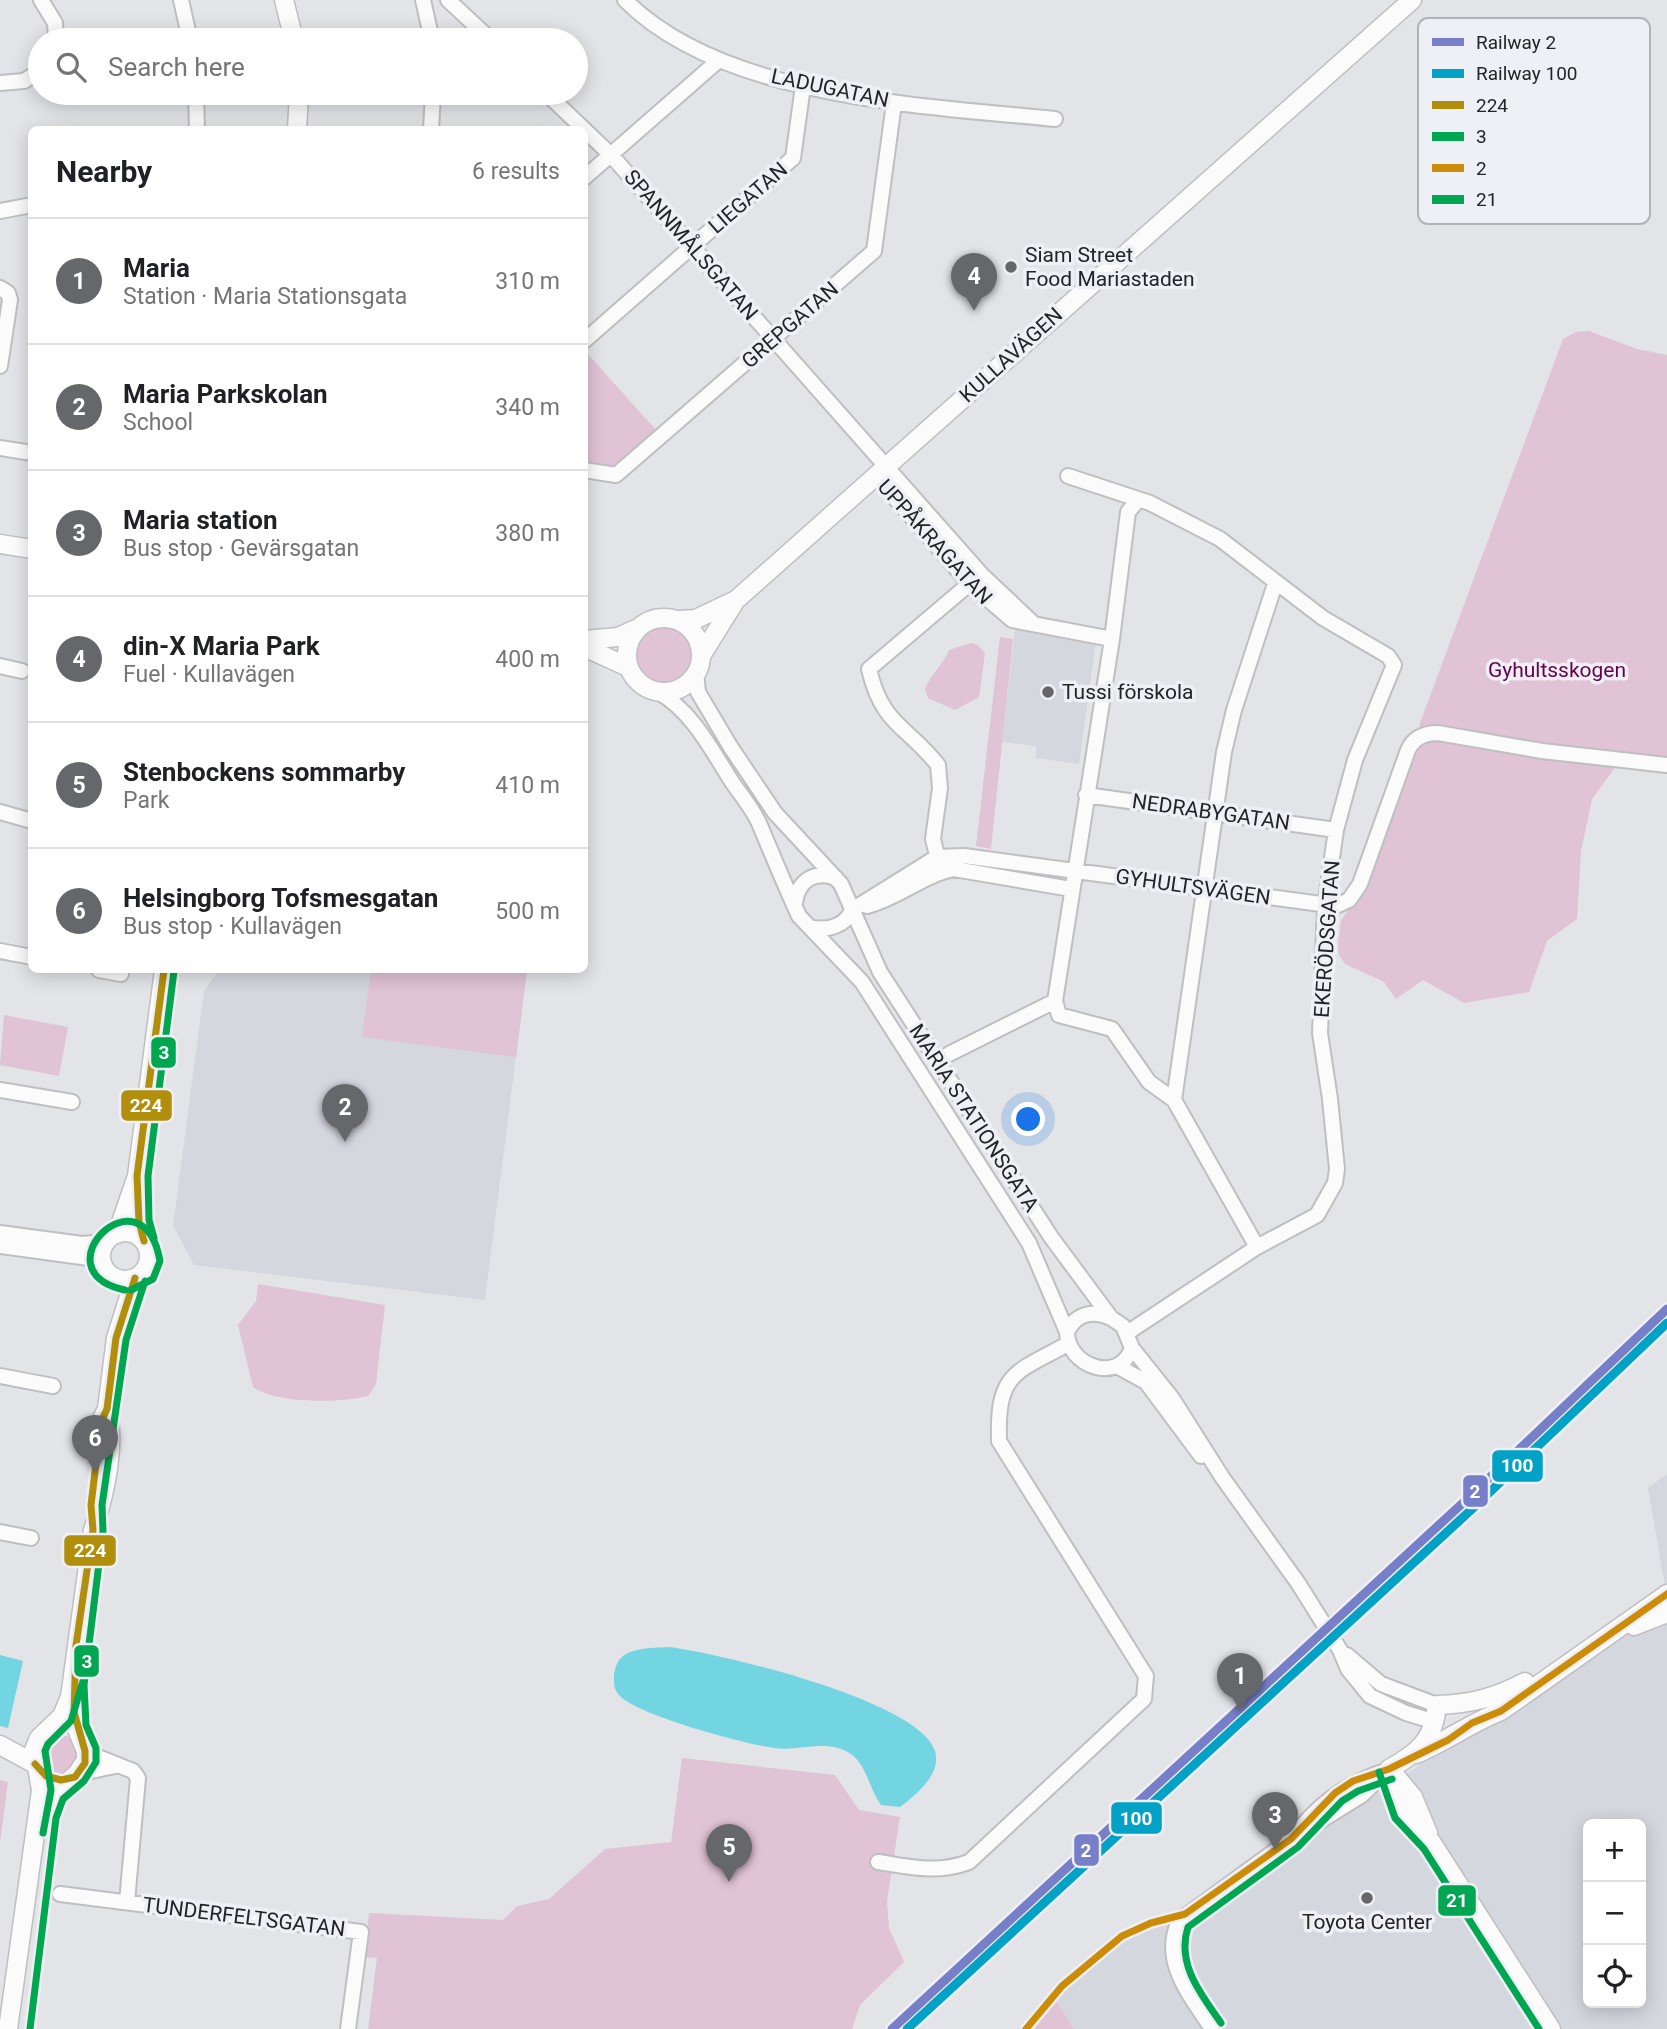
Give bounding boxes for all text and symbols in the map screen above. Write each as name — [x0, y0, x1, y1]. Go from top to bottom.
legend — [1418, 18, 1650, 224]
search box — [28, 28, 588, 105]
text: Railway 2 — [1476, 31, 1556, 54]
icon: search — [52, 48, 90, 86]
text: Search here — [108, 52, 245, 82]
text: Railway 100 — [1476, 62, 1578, 85]
street label: LADUGATAN — [769, 64, 891, 112]
text: 224 — [1476, 94, 1508, 117]
text: 3 — [1476, 125, 1487, 148]
text: Nearby — [56, 154, 152, 189]
street label: LIEGATAN — [704, 157, 792, 239]
text: 2 — [1476, 157, 1487, 180]
text: 6 results — [472, 158, 560, 185]
street label: SPANNMÅLSGATAN — [619, 165, 763, 325]
text: 21 — [1476, 188, 1497, 211]
place label: Siam Street Food Mariastaden — [1025, 243, 1195, 291]
text: Maria — [123, 253, 190, 283]
pin: 4 — [951, 253, 997, 311]
marker: Siam Street Food Mariastaden — [1003, 259, 1019, 275]
text: 1 — [72, 268, 86, 295]
text: 310 m — [495, 268, 560, 295]
street label: GREPGATAN — [737, 277, 843, 373]
text: Station · Maria Stationsgata — [123, 283, 407, 310]
street label: KULLAVÄGEN — [955, 303, 1067, 407]
text: Maria Parkskolan — [123, 379, 328, 409]
text: 2 — [72, 394, 86, 421]
text: 340 m — [495, 394, 560, 421]
text: School — [123, 409, 193, 436]
street label: UPPÅKRAGATAN — [873, 475, 997, 609]
text: Maria station — [123, 505, 277, 535]
text: 3 — [72, 520, 86, 547]
text: 380 m — [495, 520, 560, 547]
text: Bus stop · Gevärsgatan — [123, 535, 359, 562]
text: din-X Maria Park — [123, 631, 320, 661]
text: 4 — [72, 646, 86, 673]
text: 400 m — [495, 646, 560, 673]
park label: Gyhultsskogen — [1488, 658, 1626, 682]
text: Fuel · Kullavägen — [123, 661, 295, 688]
place label: Tussi förskola — [1062, 680, 1194, 704]
marker: Tussi förskola — [1040, 684, 1056, 700]
text: Stenbockens sommarby — [123, 757, 405, 787]
text: 5 — [72, 772, 86, 799]
text: 410 m — [495, 772, 560, 799]
text: Park — [123, 787, 169, 814]
street label: NEDRABYGATAN — [1130, 789, 1292, 835]
street label: EKERÖDSGATAN — [1310, 859, 1344, 1019]
street label: GYHULTSVÄGEN — [1114, 864, 1272, 910]
text: Helsingborg Tofsmesgatan — [123, 883, 438, 913]
text: 6 — [72, 898, 86, 925]
text: 500 m — [495, 898, 560, 925]
text: Bus stop · Kullavägen — [123, 913, 342, 940]
street label: MARIA STATIONSGATA — [904, 1020, 1044, 1217]
line badge: 3 — [150, 1036, 177, 1069]
text: 3 — [159, 1041, 169, 1064]
pin: 2 — [322, 1084, 368, 1142]
line badge: 224 — [120, 1089, 173, 1122]
text: 224 — [130, 1094, 162, 1117]
your location — [1011, 1102, 1045, 1136]
pin: 6 — [72, 1415, 118, 1473]
line badge: 100 — [1491, 1449, 1544, 1483]
text: 100 — [1501, 1454, 1533, 1477]
line badge: 2 — [1462, 1474, 1489, 1508]
text: 2 — [1470, 1480, 1481, 1503]
line badge: 224 — [63, 1534, 117, 1567]
text: 224 — [74, 1539, 106, 1562]
line badge: 3 — [73, 1644, 100, 1678]
text: 3 — [82, 1650, 92, 1673]
pin: 1 — [1217, 1653, 1263, 1711]
pin: 3 — [1252, 1792, 1298, 1850]
line badge: 100 — [1110, 1801, 1163, 1835]
text: 100 — [1120, 1807, 1152, 1830]
map controls — [1583, 1819, 1646, 2008]
button: + — [1583, 1819, 1646, 1882]
pin: 5 — [706, 1824, 752, 1882]
line badge: 2 — [1073, 1833, 1100, 1867]
text: 2 — [1081, 1839, 1092, 1862]
button: − — [1583, 1882, 1646, 1945]
line badge: 21 — [1437, 1884, 1477, 1917]
text: 21 — [1446, 1889, 1468, 1912]
marker: Toyota Center — [1359, 1890, 1375, 1906]
street label: TUNDERFELTSGATAN — [141, 1893, 347, 1941]
place label: Toyota Center — [1302, 1910, 1432, 1934]
button: locate — [1583, 1945, 1646, 2008]

